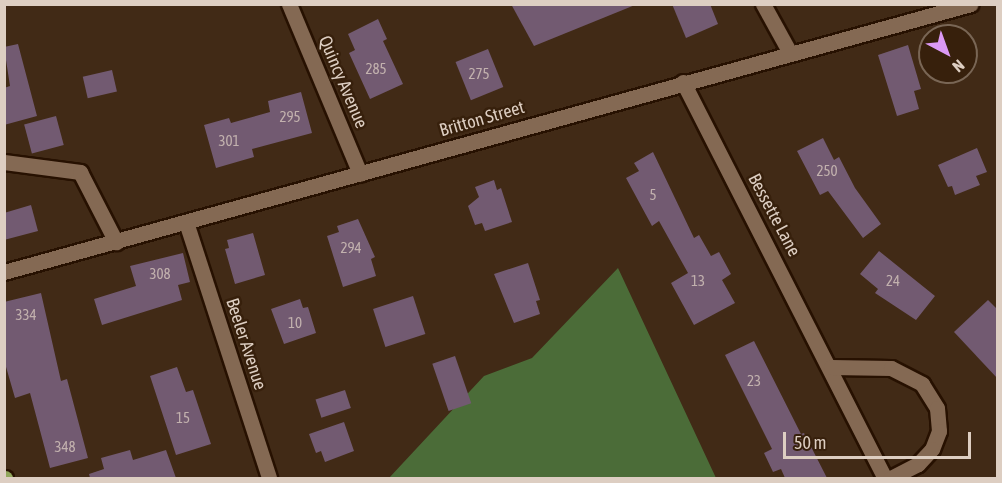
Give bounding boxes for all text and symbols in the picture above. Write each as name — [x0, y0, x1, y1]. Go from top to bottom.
north arrow — [918, 24, 978, 84]
street label: Quincy Avenue — [314, 32, 372, 132]
text: N — [949, 56, 968, 76]
house number: 285 — [365, 60, 387, 78]
house number: 275 — [468, 65, 490, 83]
street label: Britton Street — [437, 97, 527, 141]
house number: 295 — [279, 108, 301, 126]
house number: 301 — [218, 132, 240, 150]
house number: 250 — [816, 162, 838, 180]
street label: Bessette Lane — [743, 170, 805, 260]
house number: 5 — [649, 186, 657, 204]
house number: 294 — [340, 239, 362, 257]
house number: 308 — [149, 265, 171, 283]
house number: 13 — [691, 272, 705, 290]
house number: 24 — [886, 272, 900, 290]
street label: Beeler Avenue — [221, 295, 271, 393]
house number: 334 — [15, 306, 37, 324]
house number: 10 — [288, 314, 302, 332]
house number: 23 — [747, 372, 761, 390]
house number: 15 — [176, 409, 190, 427]
scale bar — [786, 420, 974, 458]
text: 50 m — [794, 432, 826, 453]
house number: 348 — [54, 438, 76, 456]

